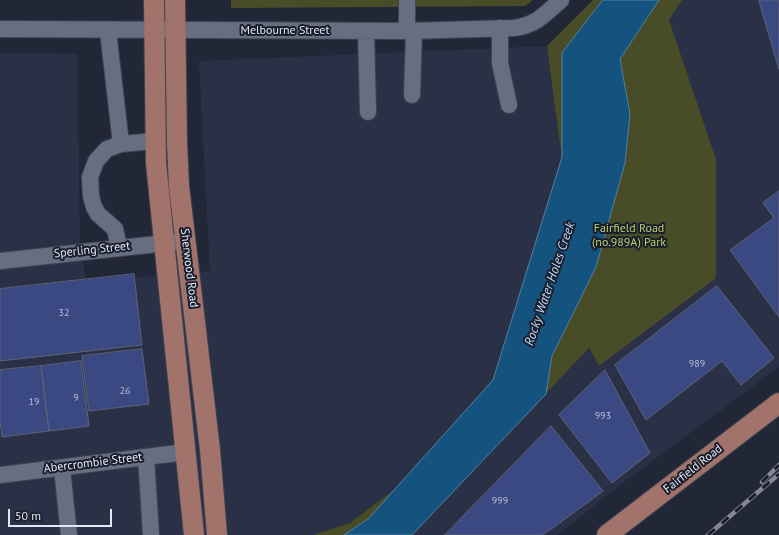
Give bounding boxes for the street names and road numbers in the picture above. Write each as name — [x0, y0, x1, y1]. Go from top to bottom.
street label: Melbourne Street — [240, 24, 330, 38]
street label: Sherwood Road — [177, 228, 201, 308]
street label: Sperling Street — [53, 239, 131, 261]
street label: Fairfield Road — [661, 442, 725, 496]
street label: Abercrombie Street — [43, 450, 143, 476]

